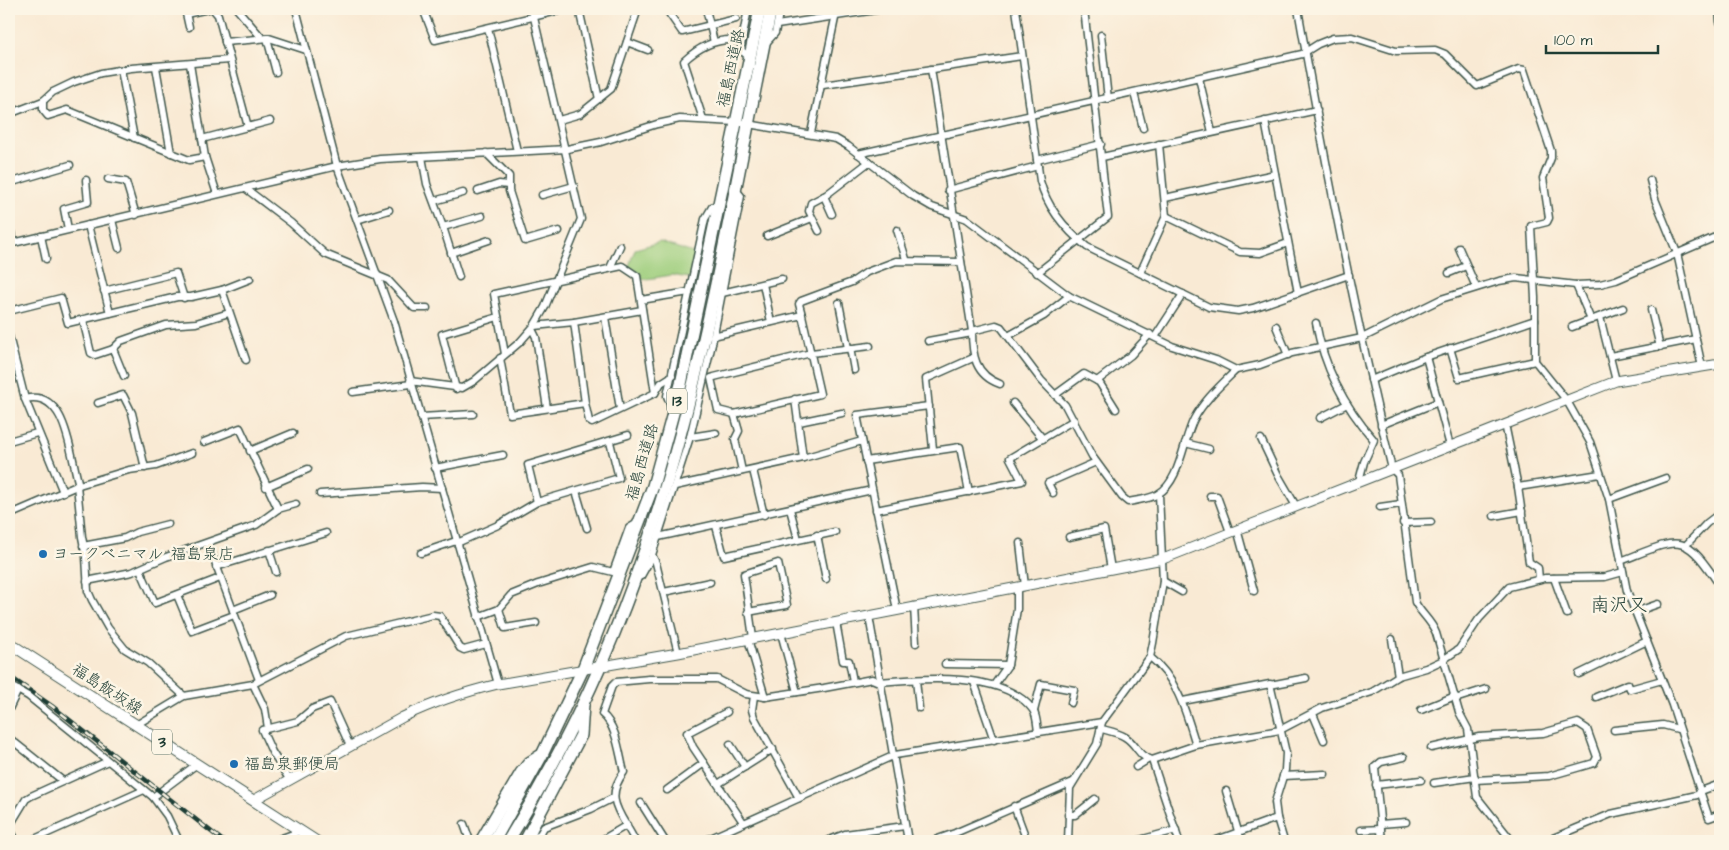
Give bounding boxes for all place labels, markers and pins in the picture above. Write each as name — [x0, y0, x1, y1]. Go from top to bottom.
place label: ヨークベニマル 福島泉店 — [53, 543, 234, 565]
marker: ヨークベニマル 福島泉店 — [37, 548, 49, 560]
place label: 福島泉郵便局 — [244, 753, 340, 775]
marker: 福島泉郵便局 — [228, 758, 240, 770]

